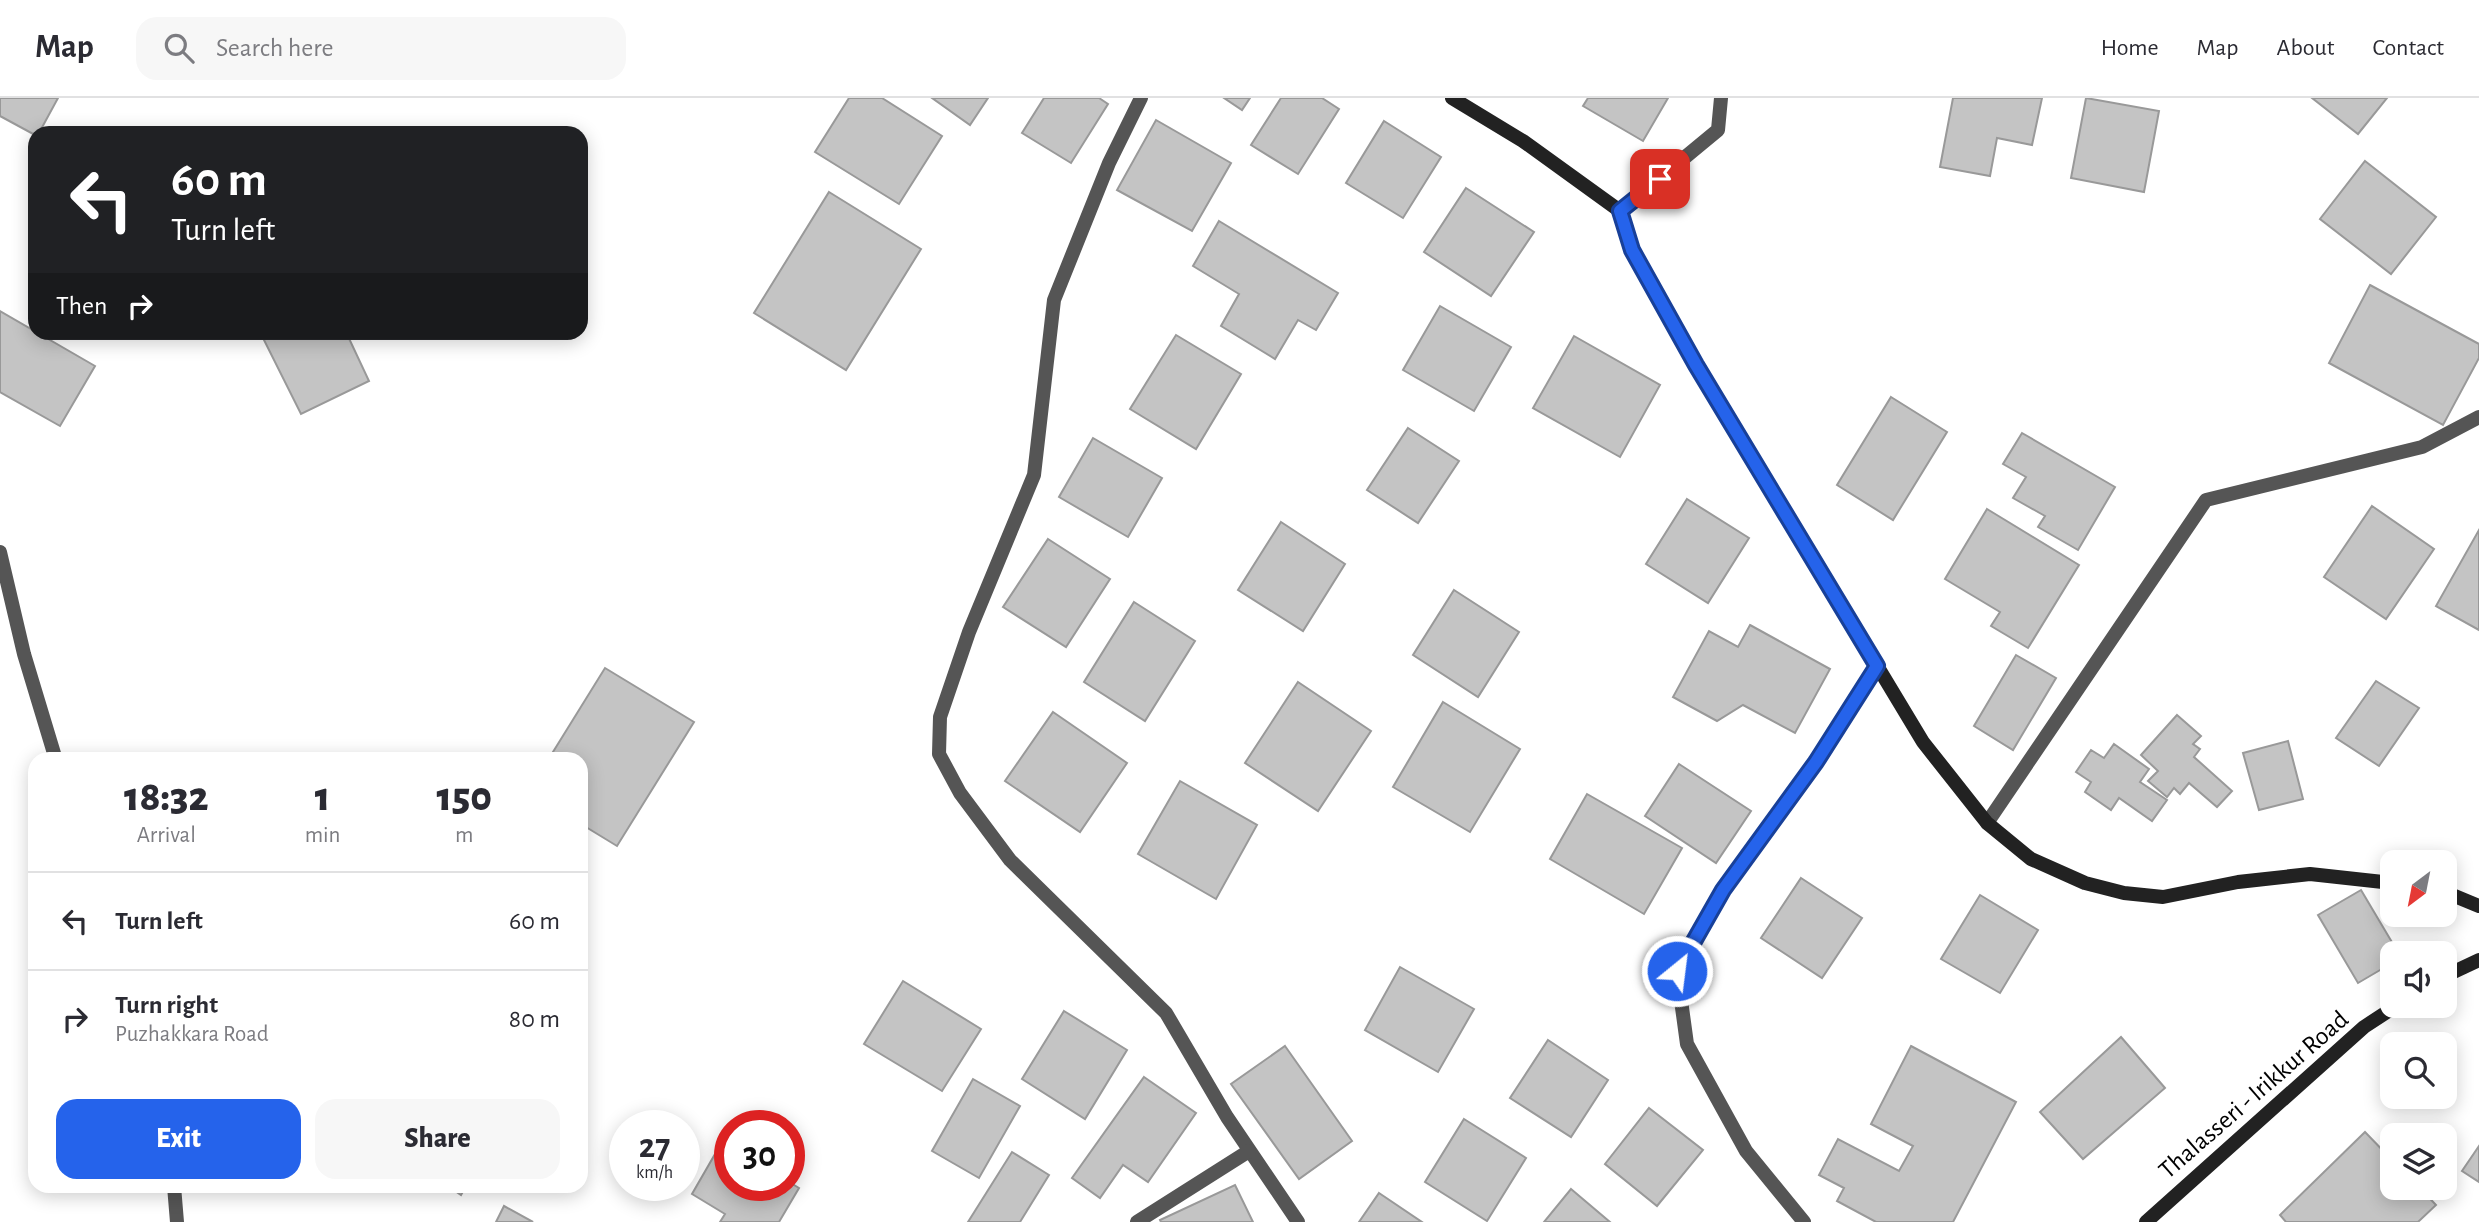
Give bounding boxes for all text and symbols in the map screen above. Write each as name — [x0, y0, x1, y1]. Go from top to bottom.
search box — [136, 17, 626, 80]
icon: search — [160, 29, 198, 67]
text: Map — [35, 31, 94, 64]
text: Search here — [216, 35, 334, 61]
text: Home — [2101, 36, 2159, 60]
text: Map — [2197, 36, 2239, 60]
text: About — [2277, 36, 2334, 60]
text: Contact — [2372, 36, 2444, 60]
pin — [1630, 149, 1690, 209]
icon: left — [56, 154, 147, 245]
text: 60 m — [171, 156, 267, 205]
icon: arrive — [1641, 160, 1679, 198]
text: Turn left — [171, 214, 275, 246]
icon: right — [121, 287, 159, 325]
text: Then — [56, 293, 107, 319]
text: 18:32 — [124, 776, 209, 818]
text: 1 — [315, 776, 330, 818]
text: 150 — [436, 776, 492, 818]
text: Arrival — [137, 824, 196, 847]
text: min — [305, 824, 340, 847]
text: m — [455, 824, 473, 847]
north arrow — [2380, 850, 2457, 928]
map controls — [2380, 850, 2457, 1200]
icon: left — [56, 902, 94, 940]
text: Turn left — [115, 908, 203, 934]
text: 60 m — [509, 908, 560, 934]
position arrow — [1640, 934, 1714, 1008]
button: sound — [2380, 941, 2457, 1018]
text: Turn right — [115, 992, 218, 1018]
icon: right — [56, 1000, 94, 1038]
text: 80 m — [509, 1006, 560, 1032]
street label: Thalasseri - Irikkur Road — [2154, 1006, 2353, 1184]
text: Puzhakkara Road — [115, 1023, 269, 1046]
button: search — [2380, 1032, 2457, 1109]
button: Exit — [56, 1099, 301, 1179]
button: Share — [315, 1099, 560, 1179]
speed limit sign: 30 — [714, 1110, 805, 1201]
button: layers — [2380, 1123, 2457, 1200]
text: 27 — [639, 1129, 670, 1164]
text: km/h — [636, 1164, 673, 1182]

